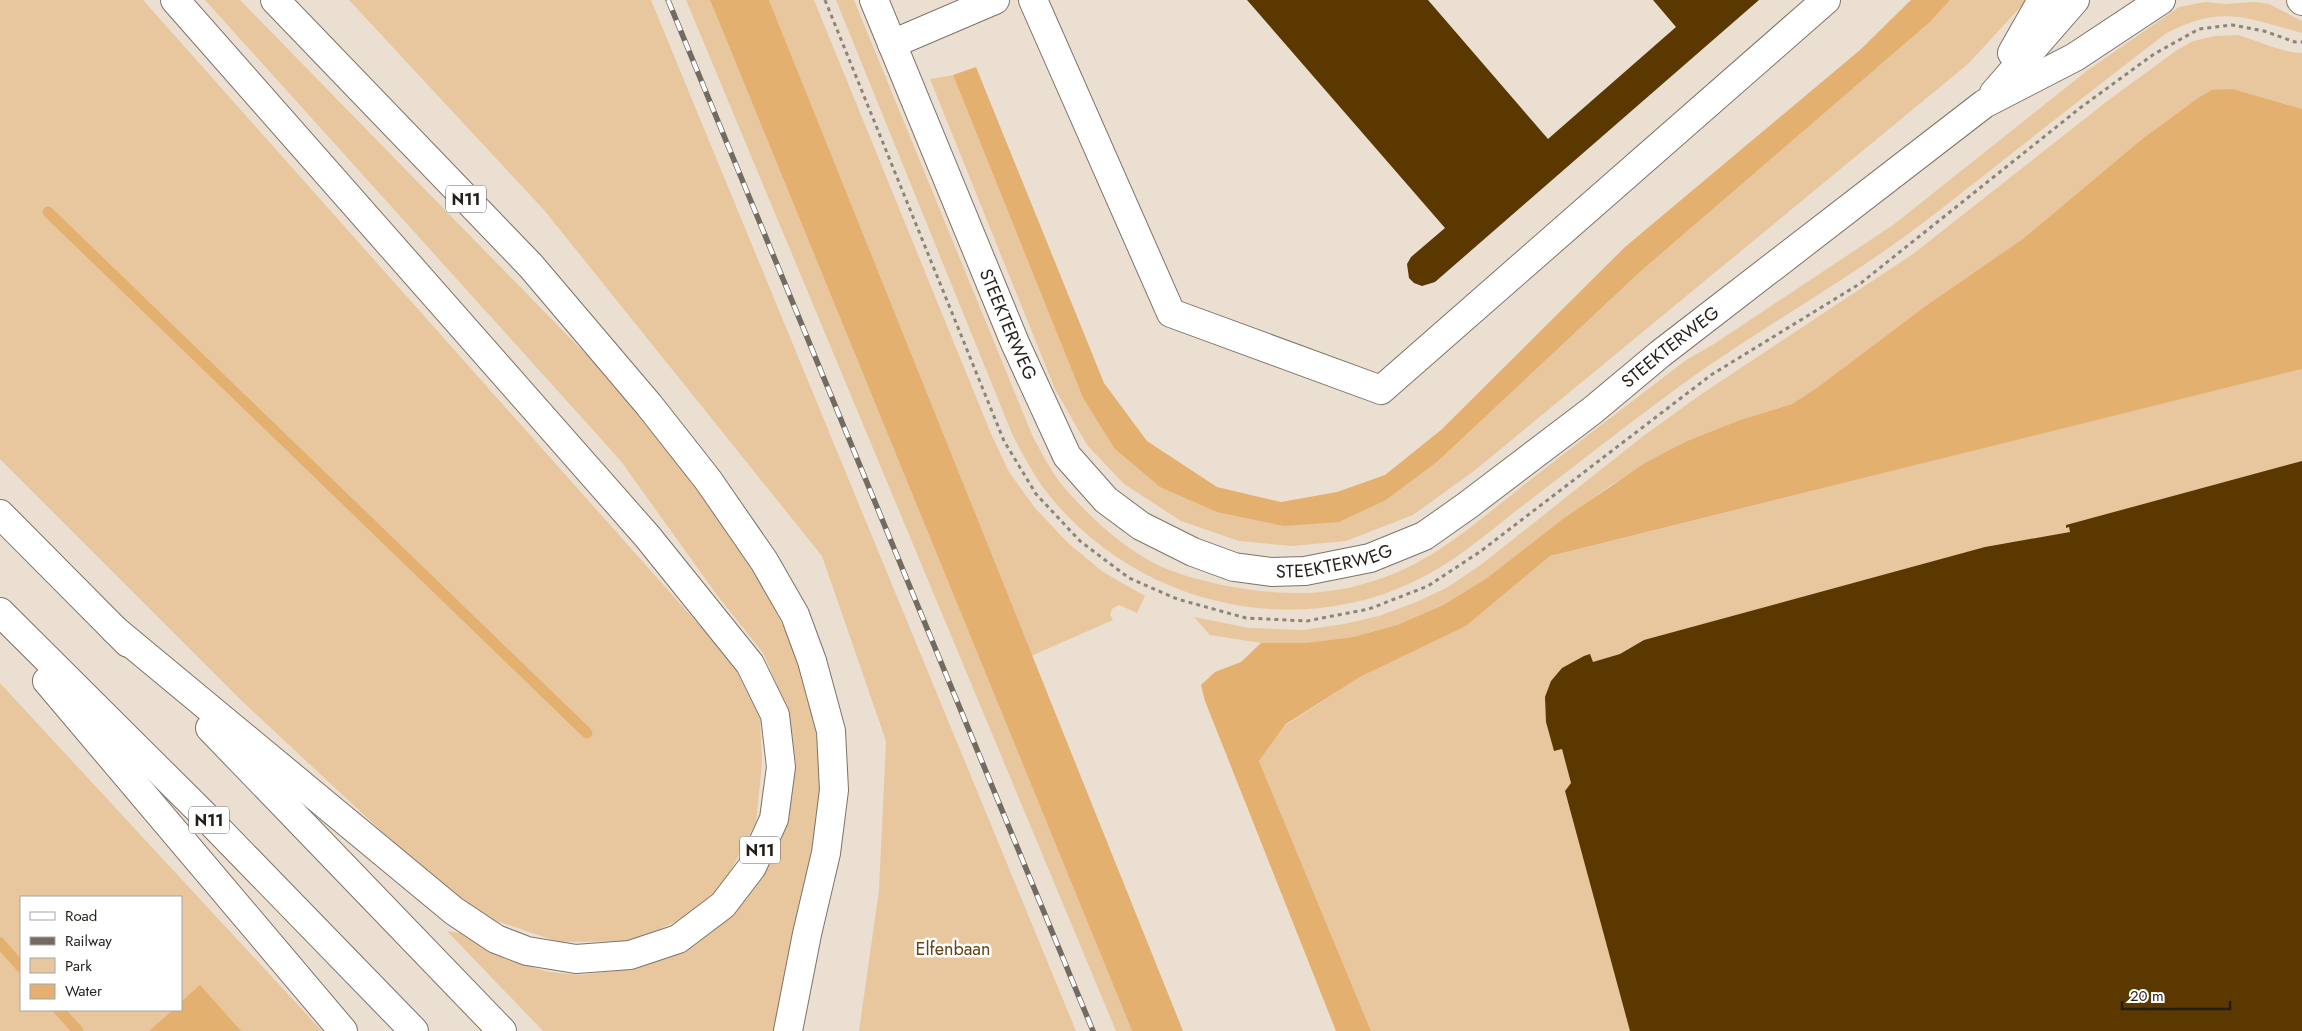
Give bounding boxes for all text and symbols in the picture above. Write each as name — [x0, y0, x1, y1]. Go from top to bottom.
road number: N11 — [446, 185, 486, 212]
street label: STEEKTERWEG — [973, 265, 1043, 384]
street label: STEEKTERWEG — [1616, 300, 1725, 394]
street label: STEEKTERWEG — [1275, 537, 1397, 585]
road number: N11 — [189, 806, 229, 834]
road number: N11 — [740, 836, 780, 864]
legend — [20, 896, 182, 1011]
text: Road — [65, 905, 97, 927]
text: Railway — [65, 930, 112, 952]
park label: Elfenbaan — [916, 936, 990, 962]
text: Park — [65, 955, 92, 977]
scale bar — [2122, 978, 2230, 1010]
text: Water — [65, 980, 103, 1002]
text: 20 m — [2130, 985, 2164, 1007]

